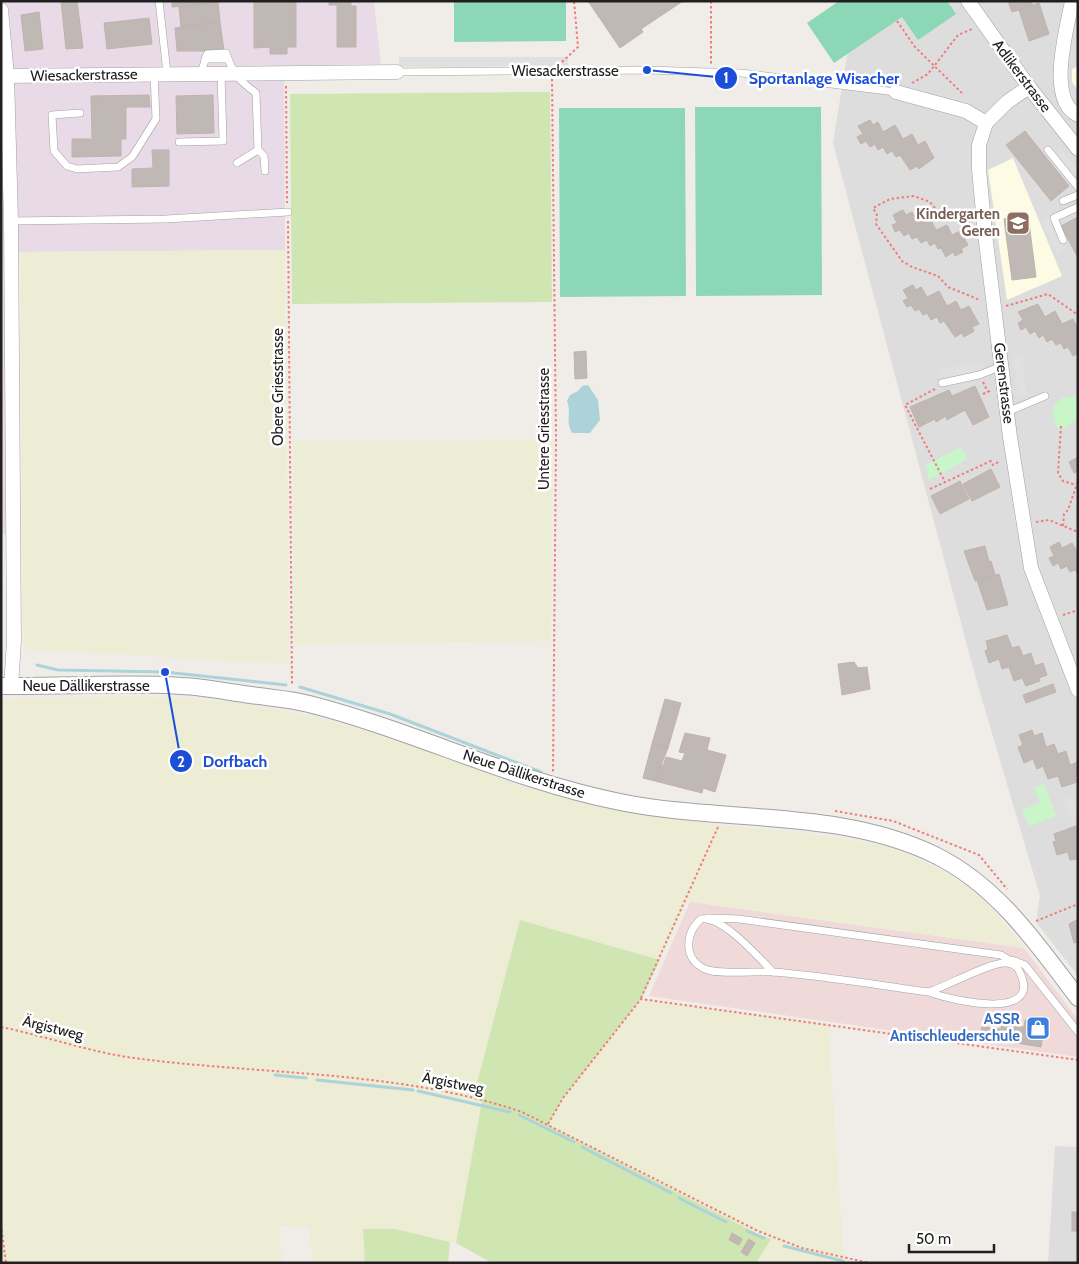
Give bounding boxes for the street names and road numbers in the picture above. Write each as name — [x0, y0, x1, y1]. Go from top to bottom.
street label: Adlikerstrasse — [989, 36, 1055, 116]
street label: Wiesackerstrasse — [511, 62, 619, 80]
street label: Wiesackerstrasse — [30, 65, 138, 85]
street label: Obere Griesstrasse — [269, 328, 287, 446]
street label: Gerenstrasse — [990, 341, 1018, 425]
street label: Untere Griesstrasse — [535, 368, 553, 490]
street label: Neue Dällikerstrasse — [22, 677, 150, 695]
street label: Neue Dällikerstrasse — [461, 746, 588, 802]
street label: Ärgistweg — [21, 1012, 86, 1044]
street label: Ärgistweg — [421, 1068, 486, 1098]

